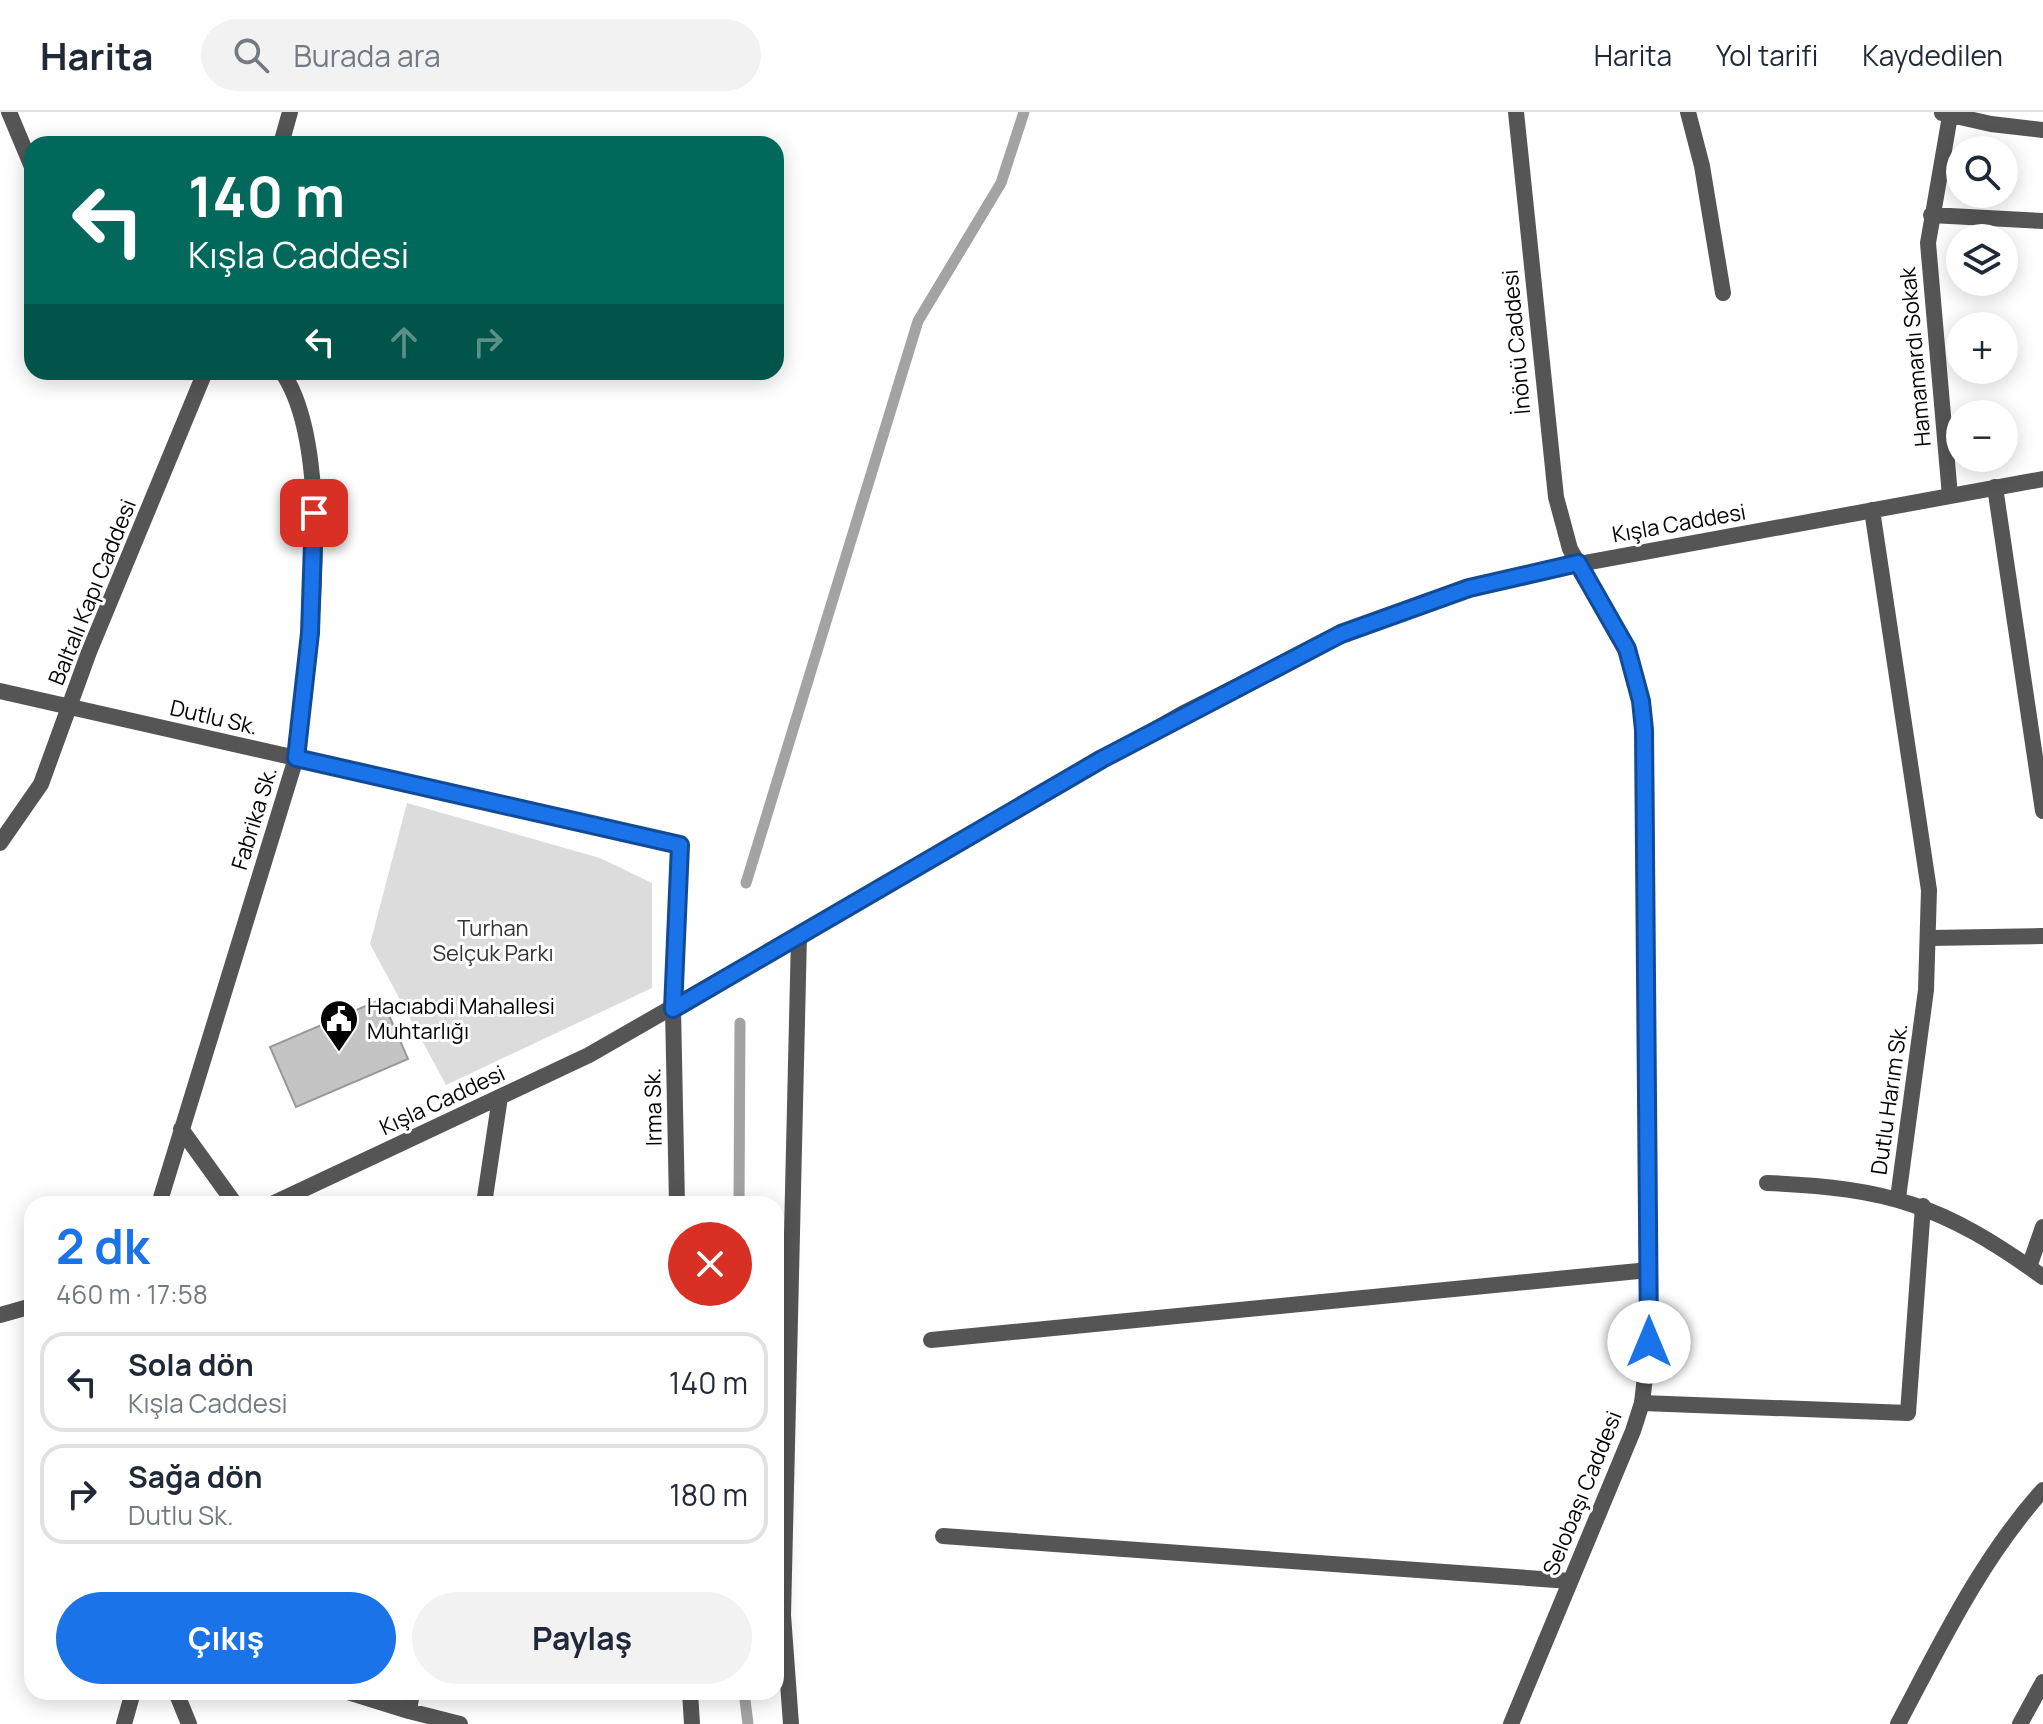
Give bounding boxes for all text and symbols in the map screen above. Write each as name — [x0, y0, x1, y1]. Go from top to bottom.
search box — [201, 19, 761, 91]
text: Harita — [40, 29, 153, 81]
icon: search — [229, 33, 273, 77]
text: Burada ara — [293, 35, 441, 76]
text: Harita — [1594, 36, 1672, 74]
text: Yol tarifi — [1716, 36, 1818, 74]
text: Kaydedilen — [1862, 36, 2003, 74]
map controls — [1946, 136, 2018, 472]
button: search — [1946, 136, 2018, 208]
text: 140 m — [188, 157, 345, 234]
icon: left — [56, 168, 160, 272]
button: layers — [1946, 224, 2018, 296]
text: Kışla Caddesi — [188, 230, 409, 279]
street label: Hamamardı Sokak — [1892, 265, 1938, 448]
street label: İnönü Caddesi — [1495, 268, 1537, 416]
button: + — [1946, 312, 2018, 384]
icon: left — [298, 320, 342, 364]
icon: ahead — [382, 320, 426, 364]
icon: right — [466, 320, 510, 364]
button: − — [1946, 400, 2018, 472]
pin — [280, 479, 348, 547]
icon: arrive — [292, 491, 336, 535]
street label: Baltalı Kapı Caddesi — [41, 495, 143, 689]
street label: Kışla Caddesi — [1610, 496, 1748, 550]
street label: Dutlu Sk. — [167, 692, 261, 742]
street label: Fabrika Sk. — [224, 763, 284, 873]
park label: Turhan Selçuk Parkı — [432, 913, 554, 968]
place label: Hacıabdi Mahallesi Muhtarlığı — [367, 991, 555, 1046]
public building icon: Hacıabdi Mahallesi Muhtarlığı — [318, 998, 360, 1053]
street label: Dutlu Harım Sk. — [1864, 1021, 1914, 1177]
street label: Kışla Caddesi — [374, 1058, 510, 1142]
street label: Irma Sk. — [637, 1068, 669, 1146]
text: 2 dk — [56, 1213, 150, 1278]
button: close — [668, 1222, 752, 1306]
text: 460 m · 17:58 — [56, 1276, 208, 1312]
position arrow — [1607, 1300, 1691, 1384]
text: Sola dön — [128, 1344, 254, 1385]
icon: left — [60, 1360, 104, 1404]
text: 140 m — [669, 1362, 748, 1403]
text: Kışla Caddesi — [128, 1385, 288, 1421]
street label: Selobaşı Caddesi — [1535, 1406, 1629, 1580]
text: Sağa dön — [128, 1456, 263, 1497]
icon: right — [60, 1472, 104, 1516]
text: 180 m — [669, 1474, 748, 1515]
text: Dutlu Sk. — [128, 1497, 234, 1533]
button: Çıkış — [56, 1592, 396, 1684]
button: Paylaş — [412, 1592, 752, 1684]

